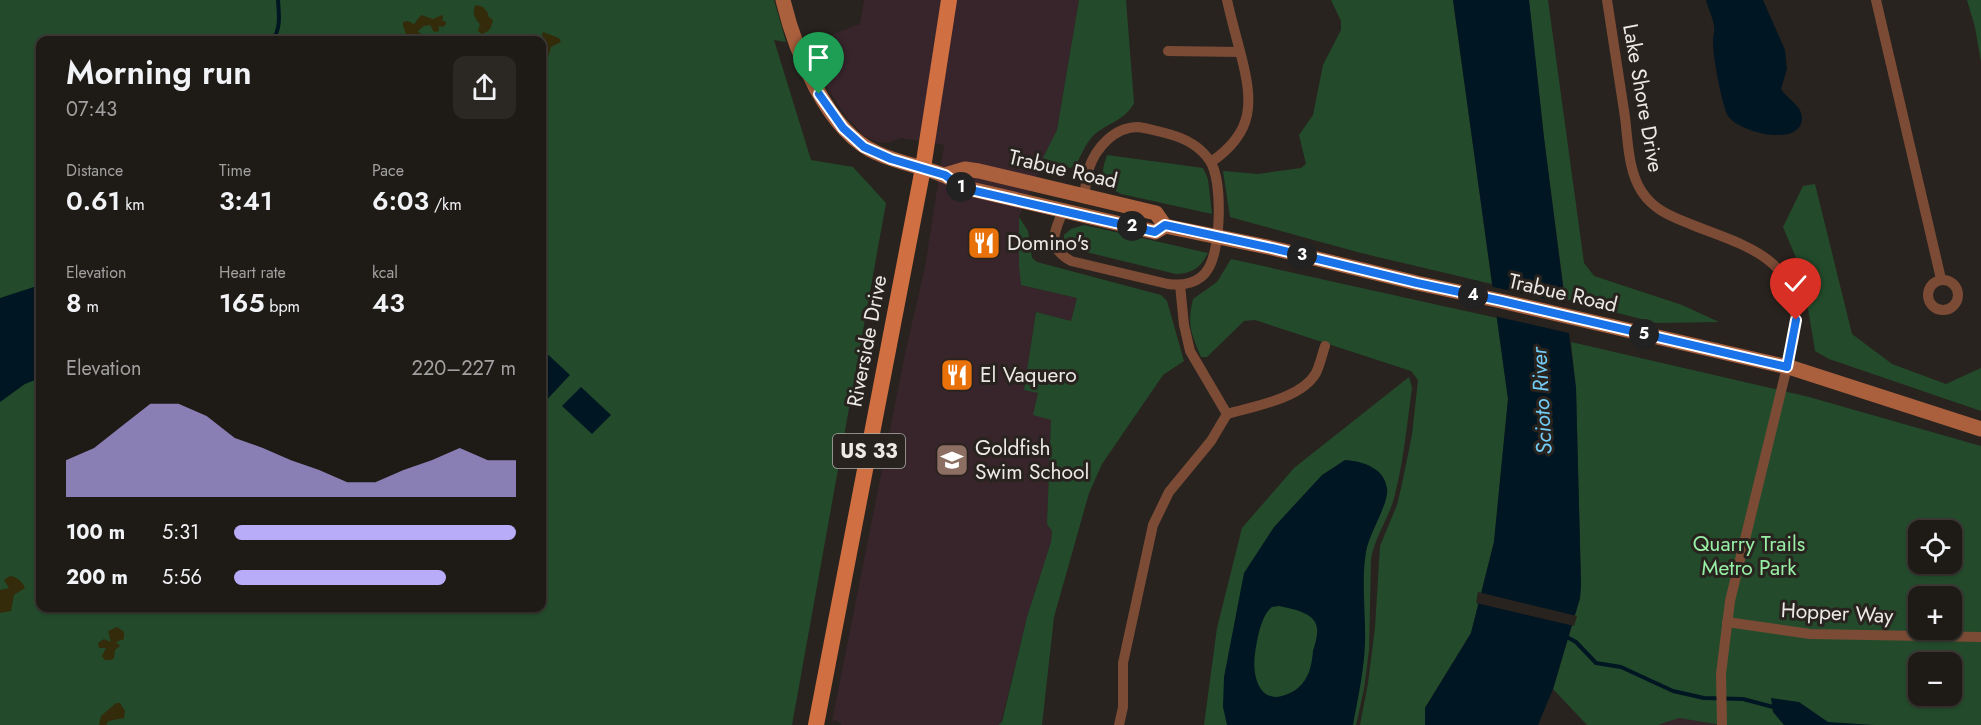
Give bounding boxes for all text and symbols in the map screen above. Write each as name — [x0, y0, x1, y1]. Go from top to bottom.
street label: Lake Shore Drive — [1615, 21, 1671, 175]
pin — [793, 32, 844, 94]
icon: arrive — [802, 41, 835, 74]
text: Morning run — [66, 49, 252, 96]
button: share — [453, 56, 516, 119]
text: 07:43 — [66, 95, 117, 124]
street label: Trabue Road — [1006, 142, 1120, 196]
text: Distance — [66, 159, 123, 182]
text: Time — [219, 159, 251, 182]
text: Pace — [372, 159, 404, 182]
pin: 1 — [946, 172, 976, 202]
text: 1 — [957, 175, 965, 198]
text: 0.61 — [66, 182, 120, 220]
text: 3:41 — [219, 182, 273, 220]
text: 6:03 — [372, 182, 429, 220]
text: km — [120, 193, 145, 216]
text: /km — [429, 193, 462, 216]
pin: 2 — [1117, 211, 1147, 241]
text: 2 — [1127, 214, 1137, 237]
restaurant icon: Domino's — [966, 225, 1002, 261]
place label: Domino's — [1007, 228, 1089, 258]
pin: 3 — [1287, 240, 1317, 270]
text: 3 — [1297, 243, 1307, 266]
pin — [1770, 258, 1821, 320]
text: Elevation — [66, 261, 126, 284]
text: Heart rate — [219, 261, 286, 284]
text: kcal — [372, 261, 398, 284]
street label: Trabue Road — [1506, 266, 1620, 320]
icon: check — [1779, 267, 1812, 300]
street label: Riverside Drive — [840, 272, 895, 410]
pin: 4 — [1458, 280, 1488, 310]
text: 4 — [1467, 283, 1479, 306]
text: 8 — [66, 284, 82, 322]
text: 165 — [219, 284, 265, 322]
text: 43 — [372, 284, 405, 322]
text: m — [82, 295, 99, 318]
text: bpm — [265, 295, 300, 318]
pin: 5 — [1629, 319, 1659, 349]
text: 5 — [1639, 322, 1649, 345]
water label: Scioto River — [1522, 345, 1560, 455]
text: Elevation — [66, 354, 141, 383]
text: 220–227 m — [412, 354, 516, 383]
restaurant icon: El Vaquero — [939, 357, 975, 393]
place label: El Vaquero — [980, 360, 1077, 390]
place label: Goldfish Swim School — [975, 433, 1089, 487]
road number: US 33 — [833, 434, 905, 468]
school or university icon: Goldfish Swim School — [934, 442, 970, 478]
text: 100 m — [66, 518, 125, 547]
text: 5:31 — [162, 518, 199, 547]
map controls — [1908, 520, 1962, 706]
button: locate — [1908, 520, 1962, 574]
park label: Quarry Trails Metro Park — [1693, 529, 1805, 583]
text: 200 m — [66, 563, 128, 592]
text: 5:56 — [162, 563, 202, 592]
button: + — [1908, 586, 1962, 640]
street label: Hopper Way — [1780, 595, 1895, 631]
button: − — [1908, 652, 1962, 706]

